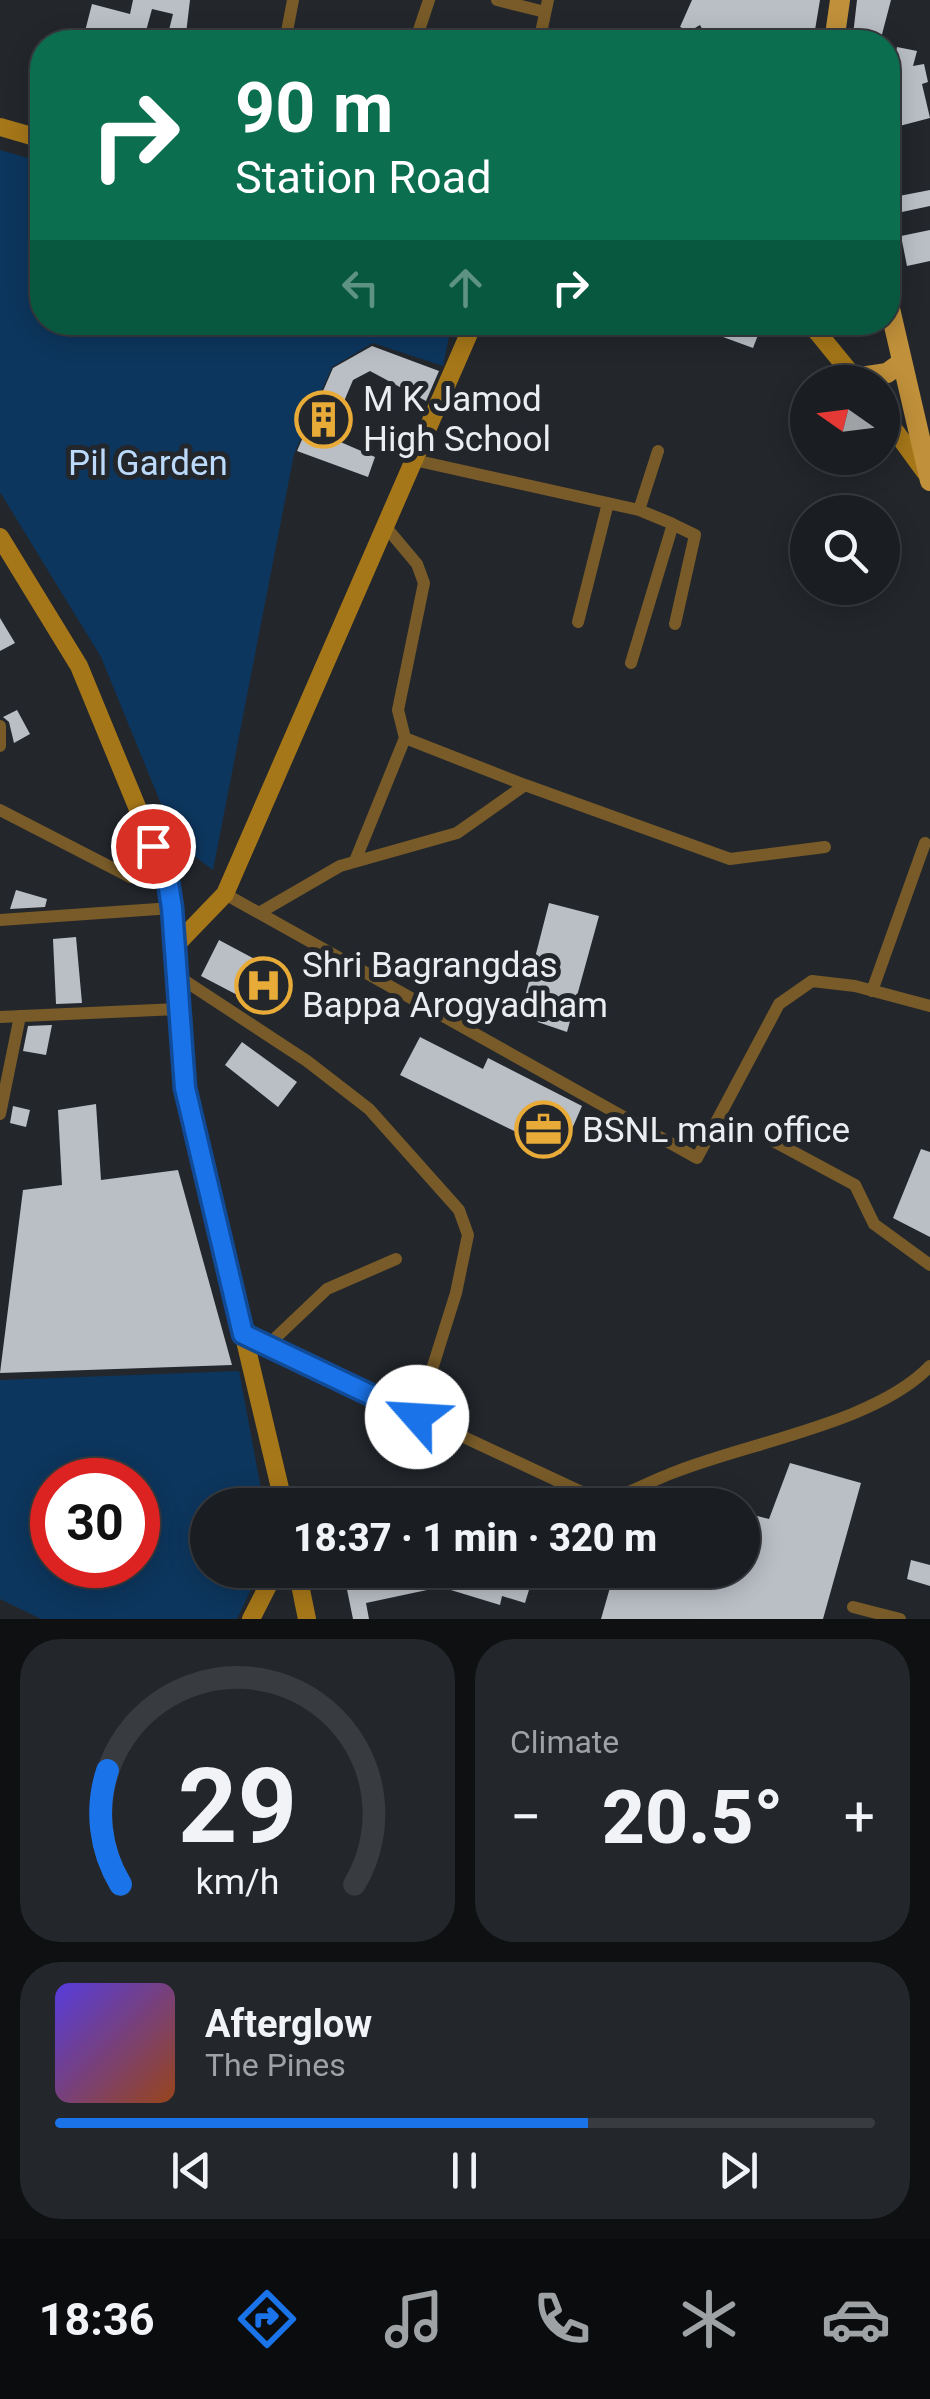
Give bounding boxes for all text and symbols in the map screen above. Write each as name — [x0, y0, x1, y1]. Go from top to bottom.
text: 90 m — [235, 67, 393, 149]
icon: right — [70, 70, 200, 200]
text: Station Road — [235, 151, 492, 204]
icon: left — [333, 260, 388, 315]
icon: ahead — [438, 260, 493, 315]
icon: right — [543, 260, 598, 315]
north arrow — [790, 365, 900, 475]
map controls — [790, 365, 900, 605]
place label: M K Jamod High School — [363, 379, 551, 460]
building icon: M K Jamod High School — [294, 389, 354, 449]
park label: Pil Garden — [68, 443, 228, 484]
button: search — [790, 495, 900, 605]
pin — [111, 804, 196, 889]
icon: arrive — [126, 819, 181, 874]
place label: Shri Bagrangdas Bappa Arogyadham — [302, 945, 608, 1026]
hospital icon: Shri Bagrangdas Bappa Arogyadham — [233, 955, 293, 1015]
office icon: BSNL main office — [513, 1100, 573, 1160]
place label: BSNL main office — [582, 1110, 850, 1151]
position arrow — [365, 1365, 469, 1469]
speed limit sign: 30 — [30, 1458, 160, 1588]
text: 18:37 · 1 min · 320 m — [293, 1516, 657, 1560]
text: Climate — [510, 1723, 619, 1761]
text: 29 — [178, 1746, 297, 1867]
text: 20.5° — [602, 1773, 783, 1861]
text: − — [510, 1785, 541, 1849]
text: + — [844, 1785, 875, 1849]
text: km/h — [196, 1861, 279, 1903]
text: Afterglow — [205, 2002, 372, 2046]
text: The Pines — [205, 2046, 346, 2084]
icon: previous — [164, 2143, 219, 2198]
icon: pause — [437, 2143, 492, 2198]
icon: next — [711, 2143, 766, 2198]
icon: directions — [232, 2284, 302, 2354]
icon: music — [379, 2284, 449, 2354]
icon: phone — [527, 2284, 597, 2354]
icon: climate — [674, 2284, 744, 2354]
icon: car — [821, 2284, 891, 2354]
text: 18:36 — [39, 2293, 155, 2346]

